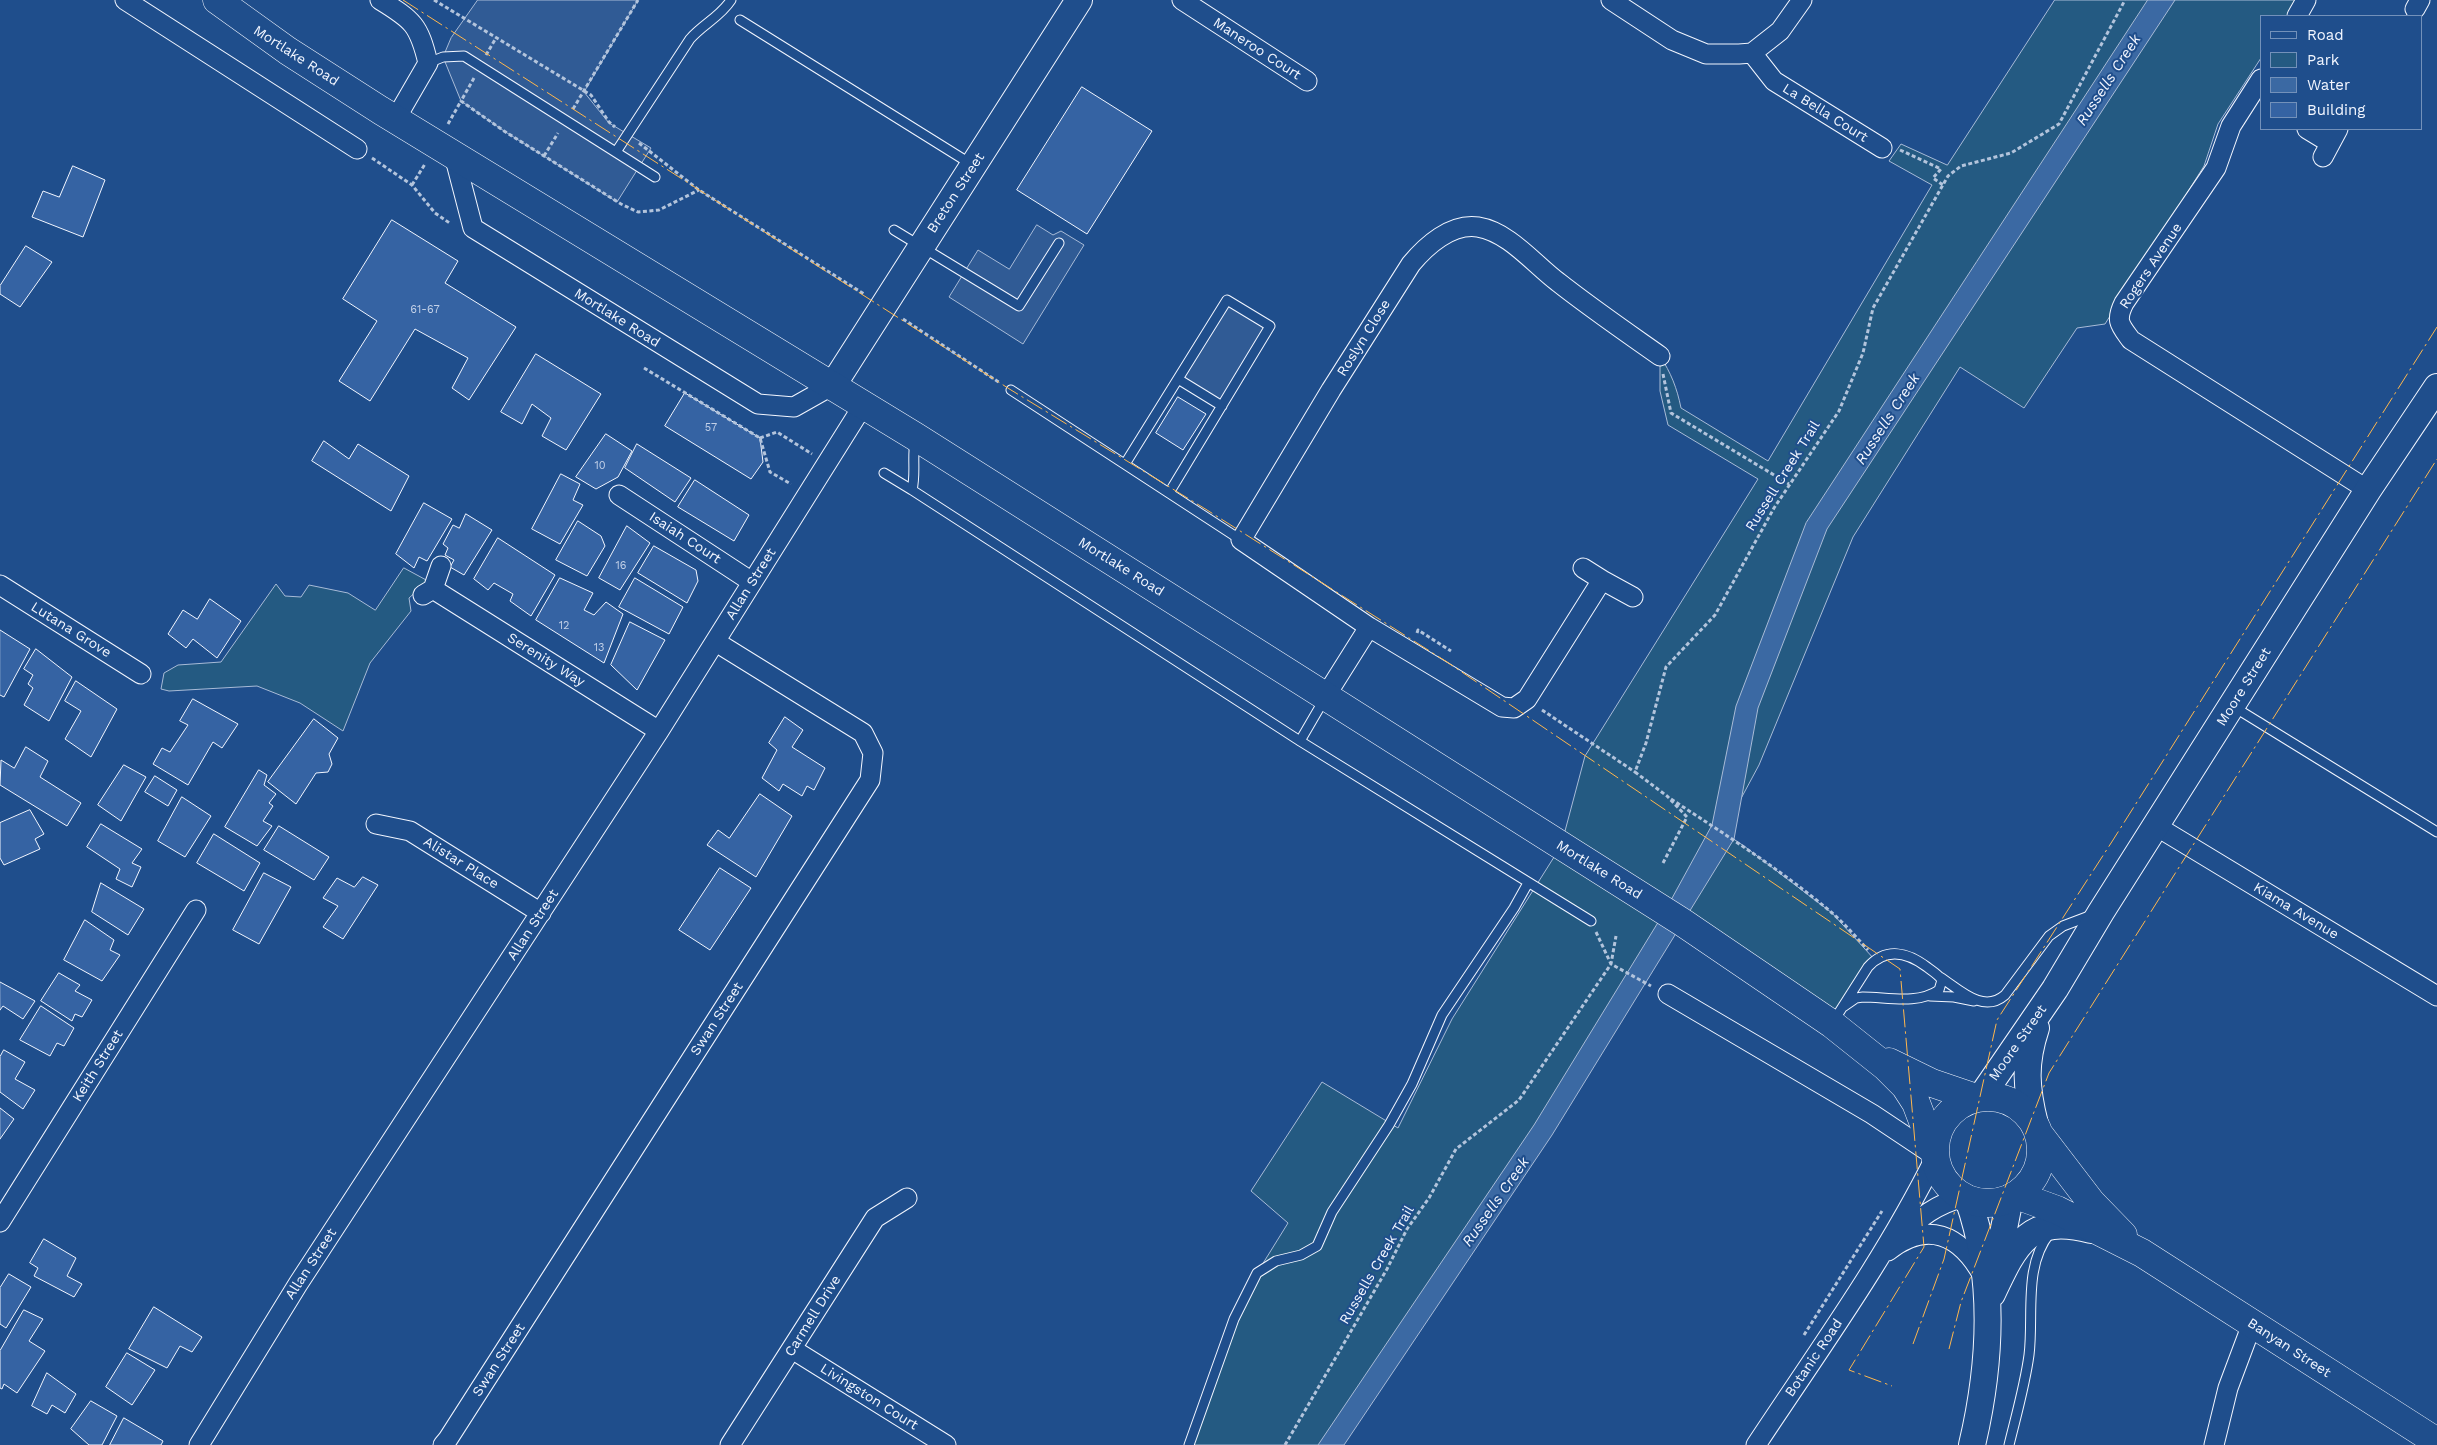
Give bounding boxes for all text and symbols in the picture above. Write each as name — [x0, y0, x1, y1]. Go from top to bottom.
street label: Maneroo Court — [1210, 14, 1304, 84]
legend — [2260, 15, 2422, 130]
street label: Mortlake Road — [250, 22, 342, 90]
text: Road — [2307, 26, 2344, 44]
water label: Russells Creek — [2073, 31, 2145, 129]
text: Park — [2307, 51, 2339, 69]
text: Water — [2307, 76, 2350, 94]
street label: La Bella Court — [1779, 80, 1871, 146]
text: Building — [2307, 101, 2365, 119]
street label: Breton Street — [924, 150, 988, 236]
street label: Rogers Avenue — [2116, 220, 2186, 312]
street label: Mortlake Road — [571, 285, 663, 351]
street label: Roslyn Close — [1334, 297, 1394, 379]
house number: 61-67 — [410, 303, 440, 317]
water label: Russells Creek — [1852, 370, 1924, 468]
street label: Russell Creek Trail — [1742, 418, 1824, 534]
house number: 57 — [705, 421, 717, 435]
house number: 10 — [594, 459, 606, 473]
street label: Isaiah Court — [646, 509, 724, 567]
street label: Mortlake Road — [1075, 534, 1167, 600]
street label: Allan Street — [722, 545, 780, 623]
house number: 16 — [616, 559, 626, 573]
street label: Lutana Grove — [28, 599, 114, 661]
house number: 12 — [559, 619, 569, 633]
street label: Serenity Way — [504, 629, 588, 691]
house number: 13 — [594, 641, 604, 655]
street label: Moore Street — [2213, 645, 2275, 729]
street label: Alistar Place — [420, 833, 502, 893]
street label: Mortlake Road — [1553, 837, 1645, 903]
street label: Kiama Avenue — [2250, 879, 2342, 943]
street label: Allan Street — [504, 886, 562, 964]
street label: Swan Street — [687, 979, 747, 1059]
street label: Moore Street — [1986, 1002, 2050, 1084]
street label: Keith Street — [69, 1027, 127, 1105]
water label: Russells Creek — [1459, 1154, 1533, 1250]
street label: Russells Creek Trail — [1336, 1203, 1418, 1327]
street label: Allan Street — [282, 1225, 340, 1303]
street label: Carmell Drive — [781, 1272, 845, 1360]
street label: Banyan Street — [2244, 1315, 2334, 1381]
street label: Botanic Road — [1782, 1316, 1846, 1400]
street label: Swan Street — [469, 1320, 529, 1400]
street label: Livingston Court — [817, 1360, 921, 1434]

